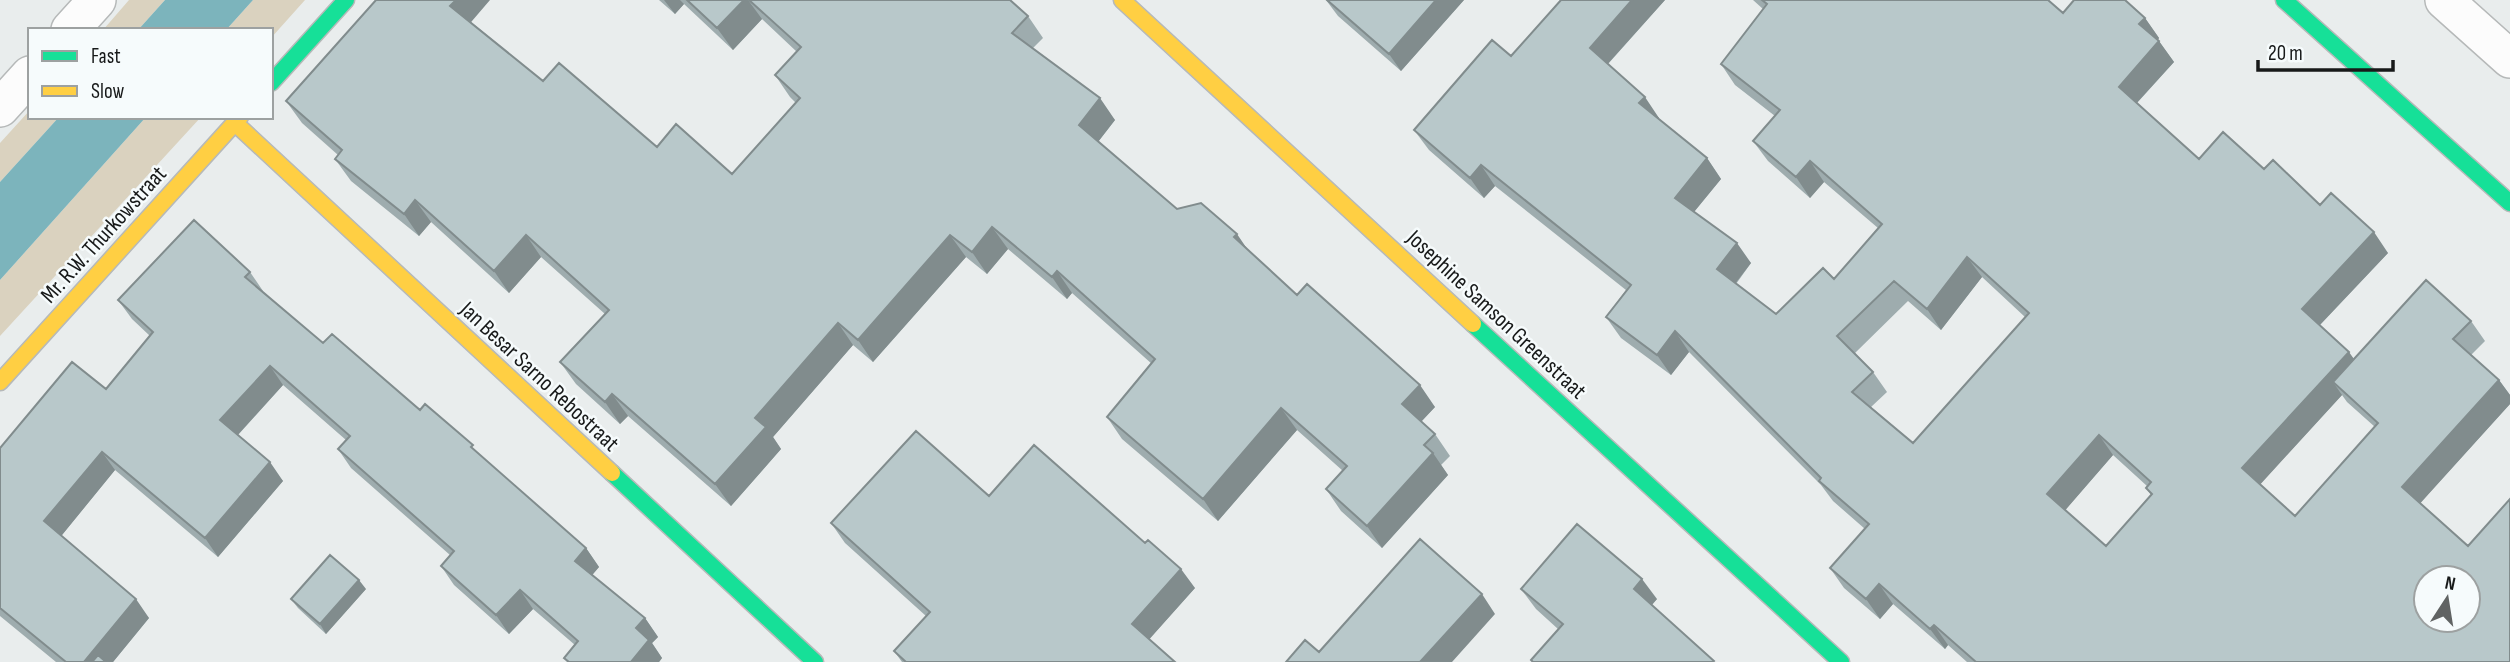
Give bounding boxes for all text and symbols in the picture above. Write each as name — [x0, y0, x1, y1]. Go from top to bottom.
legend — [28, 28, 273, 119]
scale bar — [2258, 28, 2393, 72]
text: 20 m — [2268, 41, 2303, 66]
text: Fast — [91, 44, 121, 69]
text: Slow — [91, 79, 125, 104]
street label: Mr. R.W. Thurkowstraat — [35, 160, 173, 309]
street label: Josephine Samson Greenstraat — [1400, 224, 1592, 405]
street label: Jan Besar Sarno Rebostraat — [453, 295, 625, 458]
north arrow — [2412, 564, 2482, 634]
text: N — [2443, 572, 2458, 596]

